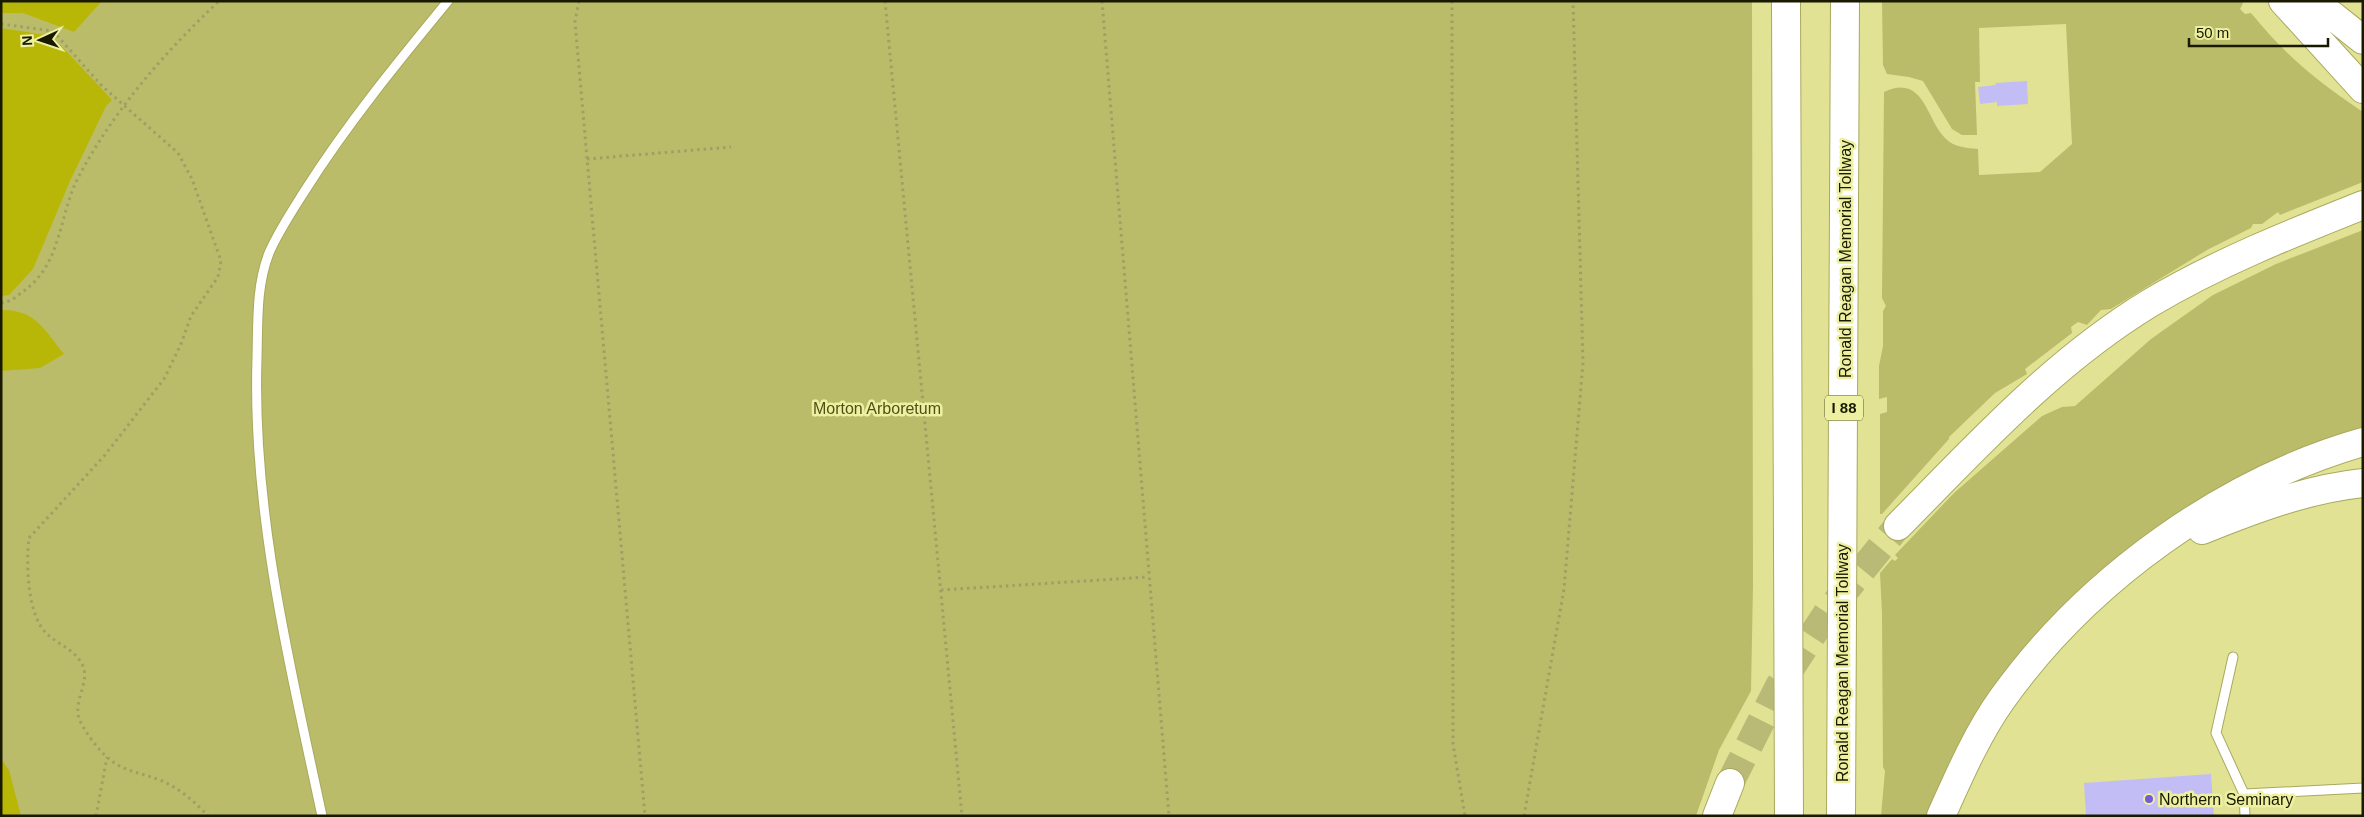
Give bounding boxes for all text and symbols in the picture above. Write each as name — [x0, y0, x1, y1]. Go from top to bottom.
north arrow — [15, 15, 65, 65]
scale bar — [2189, 15, 2328, 47]
text: 50 m — [2196, 24, 2229, 41]
text: N — [19, 35, 35, 46]
street label: Ronald Reagan Memorial Tollway — [1837, 140, 1854, 378]
road number: I 88 — [1825, 396, 1863, 420]
park label: Morton Arboretum — [813, 400, 941, 417]
street label: Ronald Reagan Memorial Tollway — [1834, 544, 1851, 782]
place label: Northern Seminary — [2159, 791, 2293, 808]
marker: Northern Seminary — [2143, 793, 2155, 805]

